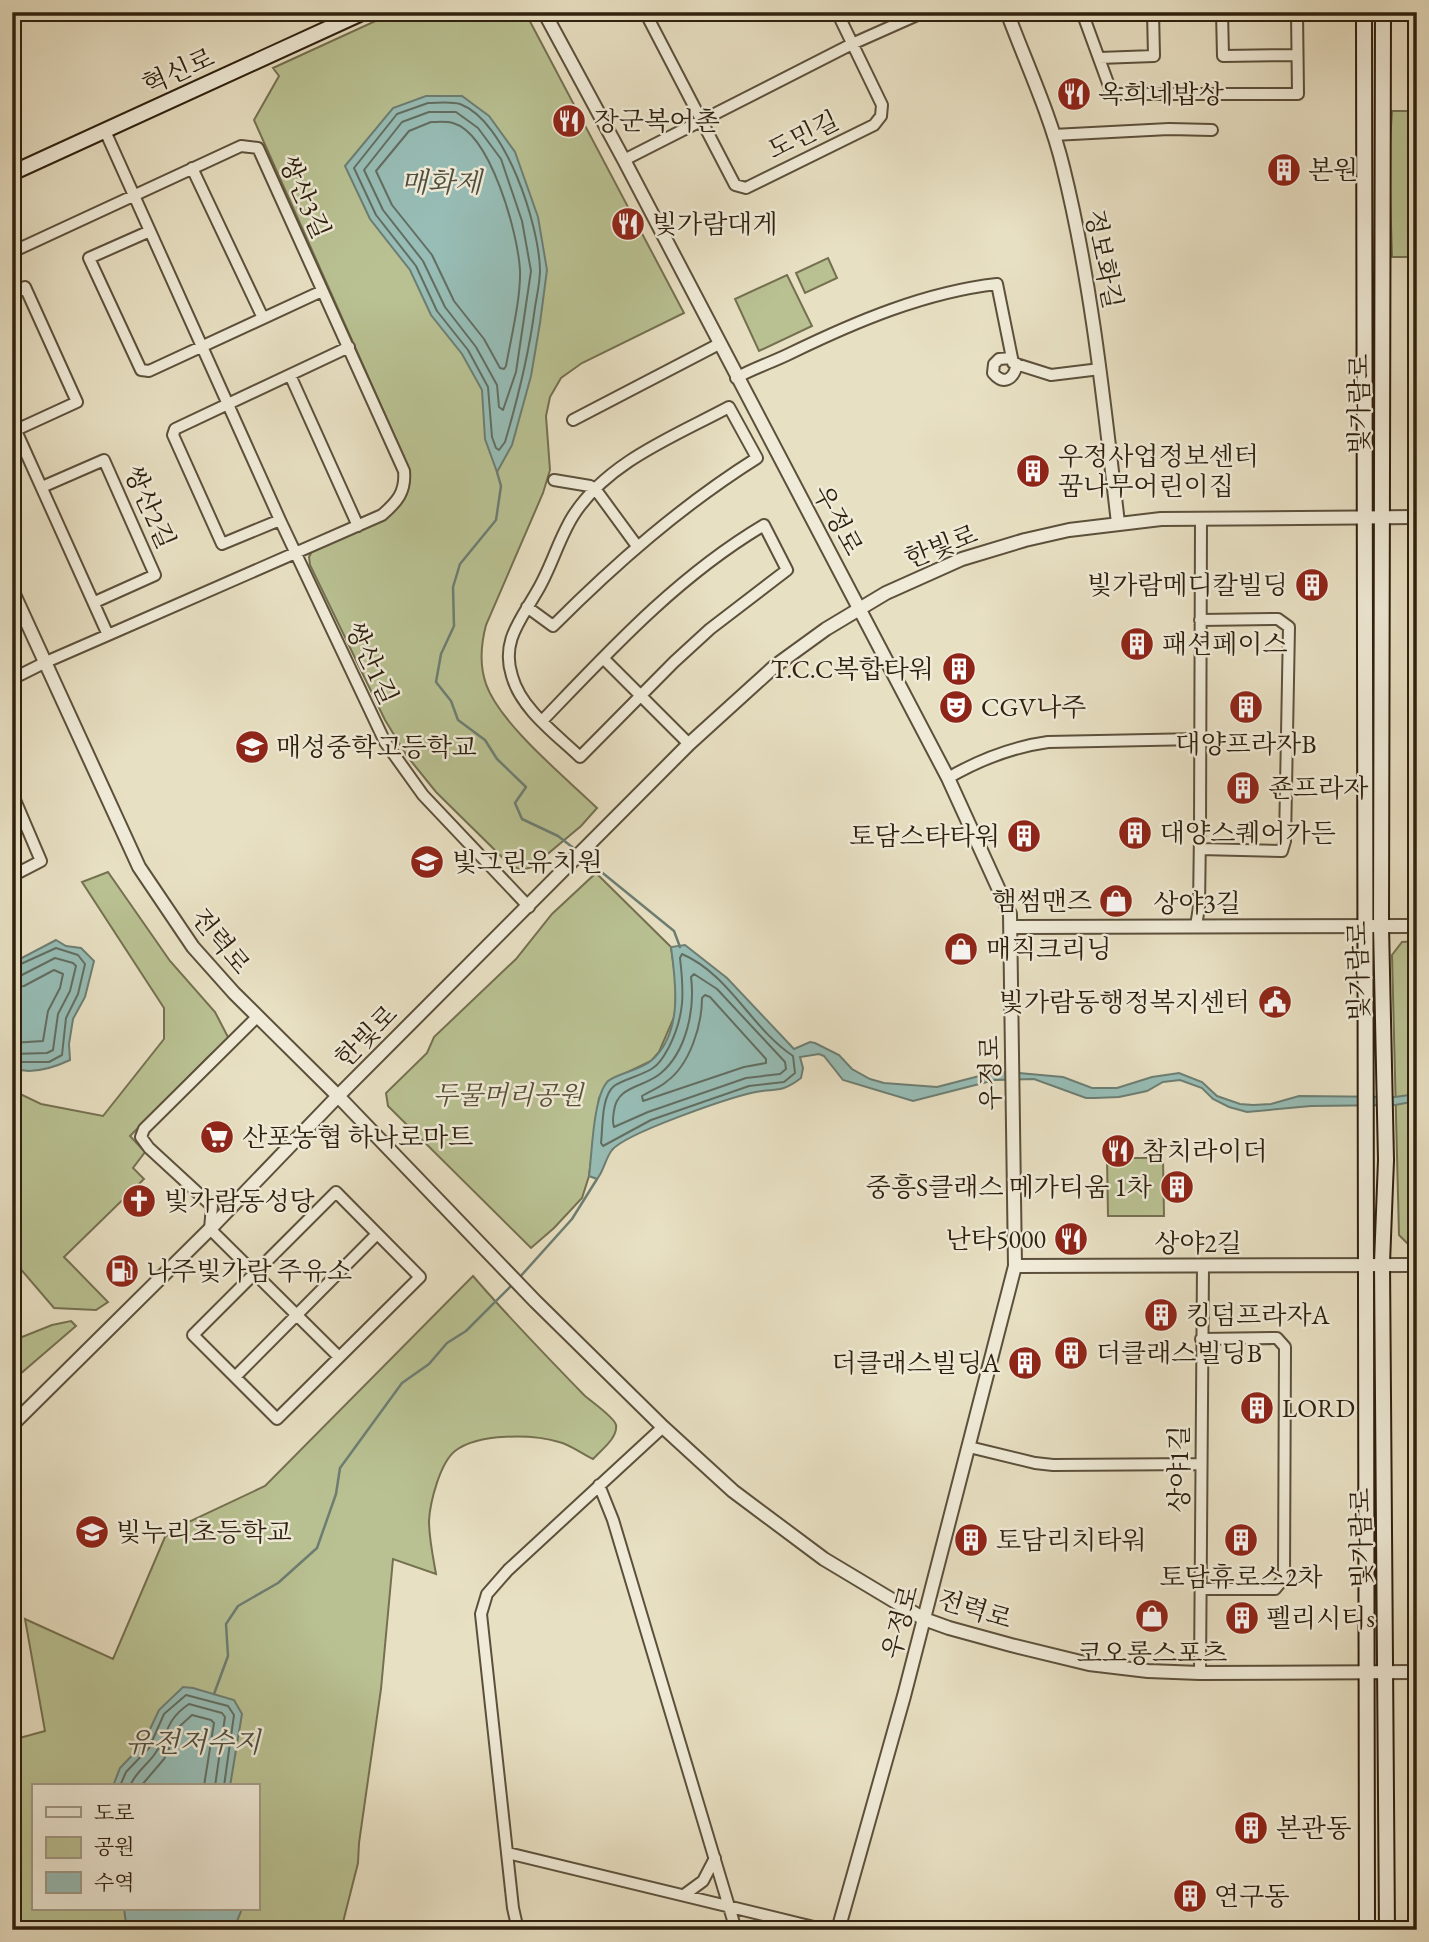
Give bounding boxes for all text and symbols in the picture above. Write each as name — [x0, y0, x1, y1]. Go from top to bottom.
street label: 혁신로 — [137, 40, 219, 102]
restaurant icon: 옥희네밥상 — [1055, 75, 1093, 113]
place label: 옥희네밥상 — [1098, 77, 1224, 111]
restaurant icon: 장군복어촌 — [550, 102, 588, 140]
street label: 도민길 — [762, 103, 844, 167]
place label: 장군복어촌 — [594, 104, 720, 138]
street label: 쌍산3길 — [272, 150, 338, 244]
building icon: 본원 — [1265, 151, 1303, 189]
place label: 본원 — [1308, 153, 1358, 187]
water label: 매화제 — [400, 164, 485, 200]
restaurant icon: 빛가람대게 — [609, 205, 647, 243]
street label: 정보화길 — [1078, 206, 1130, 312]
place label: 빛가람대게 — [652, 207, 778, 241]
street label: 빛가람로 — [1342, 354, 1376, 454]
place label: 우정사업정보센터 꿈나무어린이집 — [1058, 439, 1259, 503]
building icon: 우정사업정보센터 꿈나무어린이집 — [1014, 452, 1052, 490]
street label: 쌍산2길 — [117, 460, 183, 554]
street label: 우정로 — [805, 479, 871, 561]
street label: 한빛로 — [900, 517, 982, 575]
building icon: 빛가람메디칼빌딩 — [1293, 566, 1331, 604]
place label: 빛가람메디칼빌딩 — [1087, 568, 1288, 602]
street label: 쌍산1길 — [338, 616, 406, 710]
building icon: 패션페이스 — [1118, 625, 1156, 663]
place label: 패션페이스 — [1162, 627, 1288, 661]
building icon: T.C.C복합타워 — [940, 650, 978, 688]
place label: T.C.C복합타워 — [771, 652, 934, 686]
theatre icon: CGV나주 — [937, 688, 975, 726]
building icon: 대양프라자B — [1227, 688, 1265, 726]
place label: CGV나주 — [981, 690, 1086, 724]
place label: 대양프라자B — [1176, 727, 1316, 761]
school or university icon: 매성중학고등학교 — [233, 728, 271, 766]
place label: 매성중학고등학교 — [276, 730, 477, 764]
building icon: 죤프라자 — [1224, 769, 1262, 807]
place label: 죤프라자 — [1268, 771, 1368, 805]
building icon: 대양스퀘어가든 — [1116, 814, 1154, 852]
place label: 대양스퀘어가든 — [1160, 816, 1336, 850]
building icon: 토담스타타워 — [1005, 817, 1043, 855]
place label: 토담스타타워 — [849, 819, 1000, 853]
school or university icon: 빛그린유치원 — [408, 843, 446, 881]
place label: 빛그린유치원 — [452, 845, 603, 879]
shop icon: 햄썸맨즈 — [1097, 882, 1135, 920]
place label: 햄썸맨즈 — [992, 884, 1092, 918]
street label: 상야3길 — [1153, 886, 1241, 920]
street label: 전력로 — [184, 901, 258, 981]
street label: 빛가람로 — [1340, 920, 1376, 1022]
shop icon: 매직크리닝 — [942, 930, 980, 968]
place label: 매직크리닝 — [986, 932, 1112, 966]
public building icon: 빛가람동행정복지센터 — [1256, 983, 1294, 1021]
place label: 빛가람동행정복지센터 — [999, 985, 1250, 1019]
street label: 한빛로 — [327, 997, 405, 1075]
street label: 우정로 — [972, 1035, 1008, 1111]
park label: 두물머리공원 — [433, 1078, 585, 1112]
supermarket icon: 산포농협 하나로마트 — [198, 1118, 236, 1156]
place label: 산포농협 하나로마트 — [242, 1120, 473, 1154]
restaurant icon: 참치라이더 — [1099, 1132, 1137, 1170]
place label: 참치라이더 — [1142, 1134, 1268, 1168]
building icon: 중흥S클래스 메가티움 1차 — [1158, 1168, 1196, 1206]
place label: 중흥S클래스 메가티움 1차 — [866, 1170, 1152, 1204]
church icon: 빛가람동성당 — [120, 1182, 158, 1220]
place label: 빛가람동성당 — [164, 1184, 315, 1218]
restaurant icon: 난타5000 — [1052, 1220, 1090, 1258]
place label: 난타5000 — [946, 1222, 1046, 1256]
street label: 상야2길 — [1154, 1226, 1242, 1260]
fuel station icon: 나주빛가람 주유소 — [103, 1252, 141, 1290]
place label: 나주빛가람 주유소 — [146, 1254, 352, 1288]
building icon: 킹덤프라자A — [1142, 1296, 1180, 1334]
place label: 킹덤프라자A — [1186, 1298, 1331, 1332]
building icon: 더클래스빌딩B — [1052, 1334, 1090, 1372]
place label: 더클래스빌딩B — [1096, 1336, 1262, 1370]
building icon: 더클래스빌딩A — [1006, 1344, 1044, 1382]
place label: 더클래스빌딩A — [831, 1346, 1001, 1380]
building icon: LORD — [1238, 1389, 1276, 1427]
place label: LORD — [1282, 1391, 1355, 1425]
street label: 상야1길 — [1162, 1425, 1196, 1513]
street label: 빛가람로 — [1343, 1487, 1379, 1589]
school or university icon: 빛누리초등학교 — [73, 1513, 111, 1551]
place label: 빛누리초등학교 — [116, 1515, 292, 1549]
building icon: 토담리치타워 — [952, 1521, 990, 1559]
building icon: 토담휴로스2차 — [1222, 1521, 1260, 1559]
place label: 토담리치타워 — [996, 1523, 1147, 1557]
place label: 토담휴로스2차 — [1159, 1560, 1323, 1594]
street label: 우정로 — [874, 1581, 926, 1663]
street label: 전력로 — [934, 1582, 1016, 1636]
shop icon: 코오롱스포츠 — [1133, 1597, 1171, 1635]
building icon: 펠리시티s — [1223, 1599, 1261, 1637]
place label: 펠리시티s — [1266, 1601, 1375, 1635]
place label: 코오롱스포츠 — [1077, 1636, 1227, 1670]
water label: 유전저수지 — [125, 1724, 263, 1760]
legend — [32, 1784, 259, 1910]
text: 도로 — [94, 1799, 135, 1826]
building icon: 본관동 — [1232, 1809, 1270, 1847]
place label: 본관동 — [1276, 1811, 1351, 1845]
text: 공원 — [94, 1833, 135, 1860]
text: 수역 — [94, 1869, 135, 1896]
building icon: 연구동 — [1171, 1877, 1209, 1915]
place label: 연구동 — [1214, 1879, 1289, 1913]

